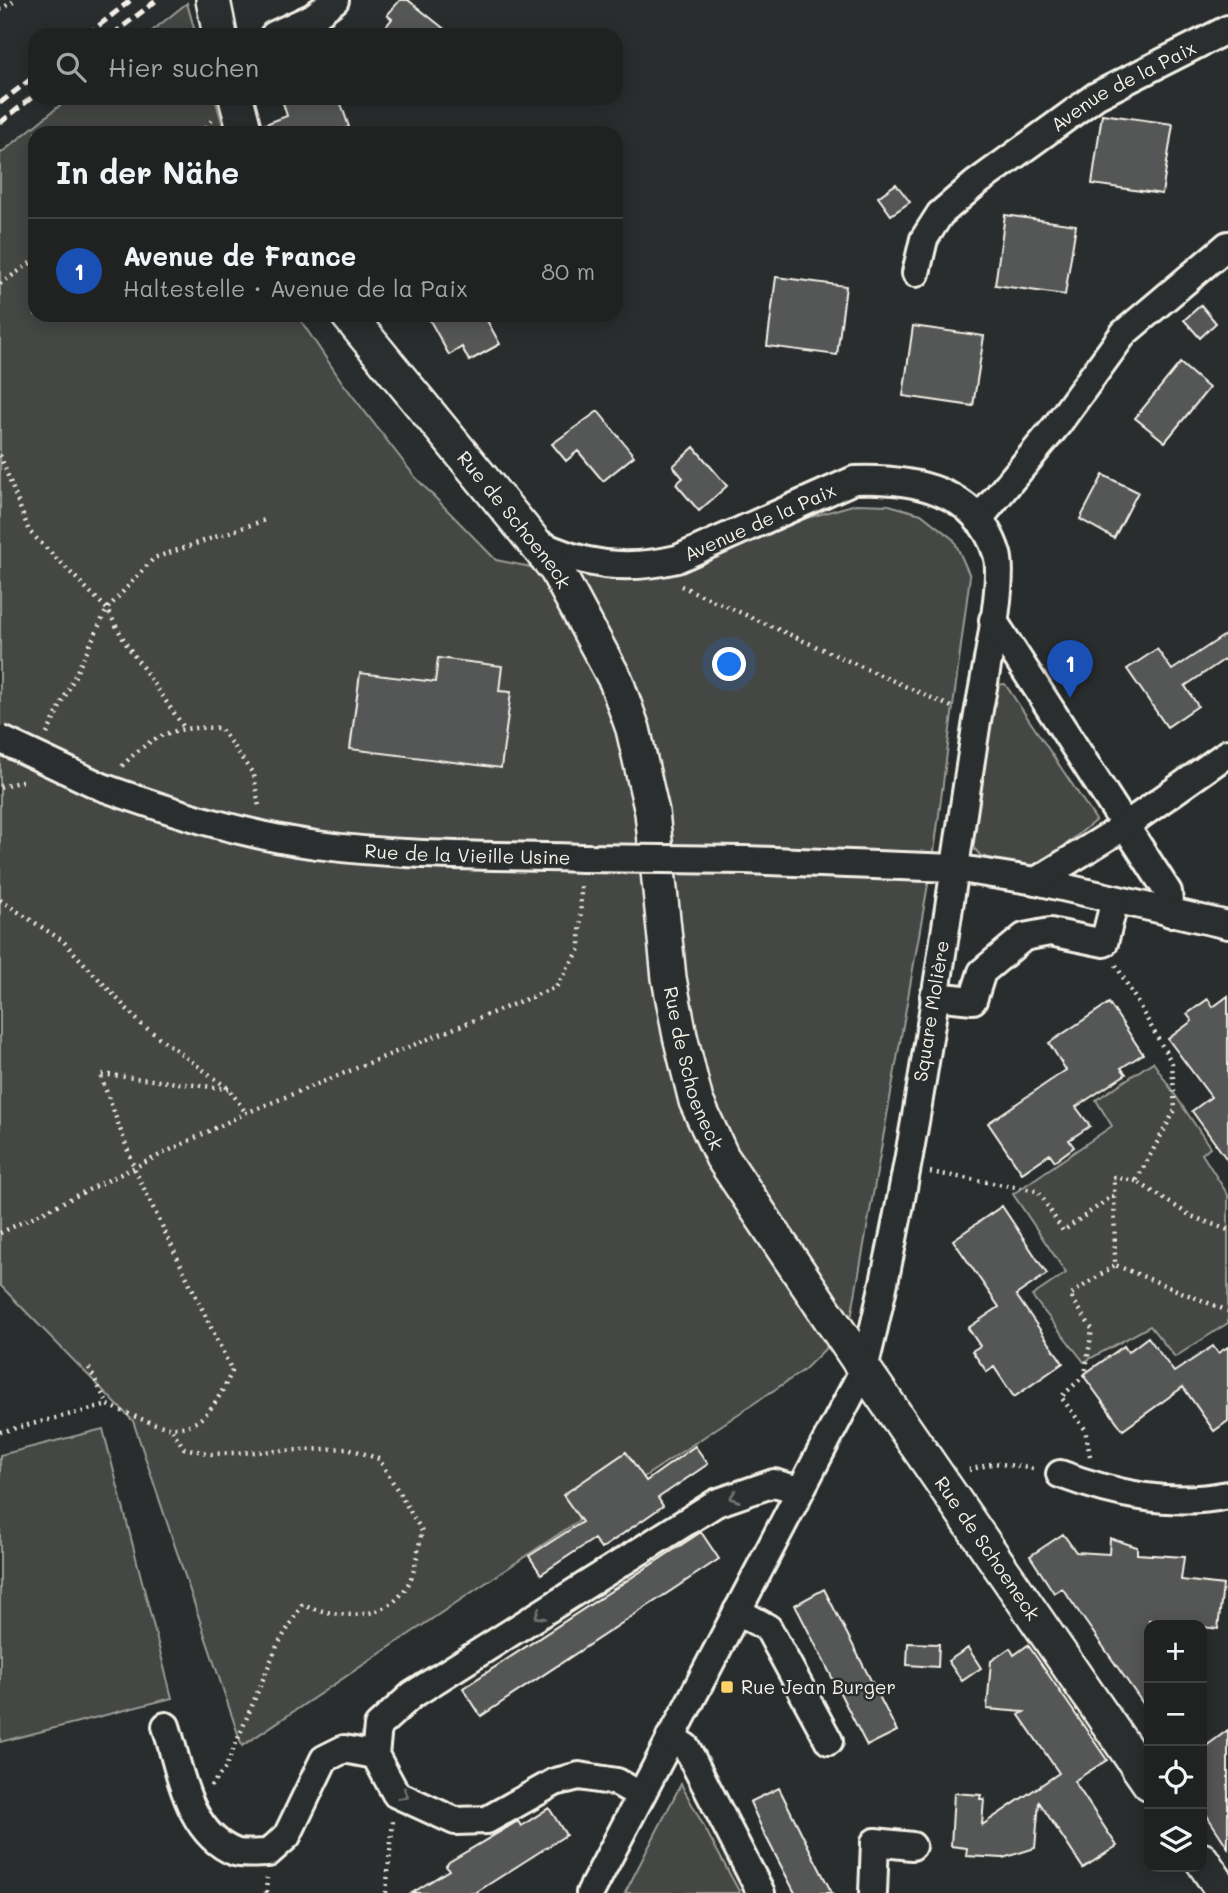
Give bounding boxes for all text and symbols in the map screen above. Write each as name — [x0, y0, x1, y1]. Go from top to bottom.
search box — [28, 28, 623, 105]
street label: Avenue de la Paix — [1045, 34, 1200, 137]
icon: search — [52, 48, 90, 86]
text: Hier suchen — [108, 50, 259, 84]
text: In der Nähe — [56, 152, 239, 192]
text: Avenue de France — [123, 239, 356, 273]
text: 1 — [74, 256, 84, 286]
text: 80 m — [541, 256, 595, 286]
text: Haltestelle · Avenue de la Paix — [123, 273, 468, 303]
street label: Rue de Schoeneck — [452, 445, 577, 593]
street label: Avenue de la Paix — [680, 477, 839, 566]
pin: 1 — [1047, 640, 1093, 698]
your location — [712, 647, 746, 681]
street label: Rue de la Vieille Usine — [364, 837, 571, 870]
street label: Square Molière — [907, 939, 954, 1083]
street label: Rue de Schoeneck — [659, 984, 730, 1154]
street label: Rue de Schoeneck — [930, 1471, 1046, 1625]
one-way arrow — [728, 1489, 740, 1503]
one-way arrow — [534, 1606, 547, 1619]
map controls — [1144, 1620, 1207, 1872]
button: + — [1144, 1620, 1207, 1683]
place label: Rue Jean Burger — [741, 1674, 896, 1699]
marker: Rue Jean Burger — [719, 1679, 735, 1695]
button: − — [1144, 1683, 1207, 1746]
button: locate — [1144, 1746, 1207, 1809]
one-way arrow — [396, 1787, 409, 1800]
button: layers — [1144, 1809, 1207, 1872]

